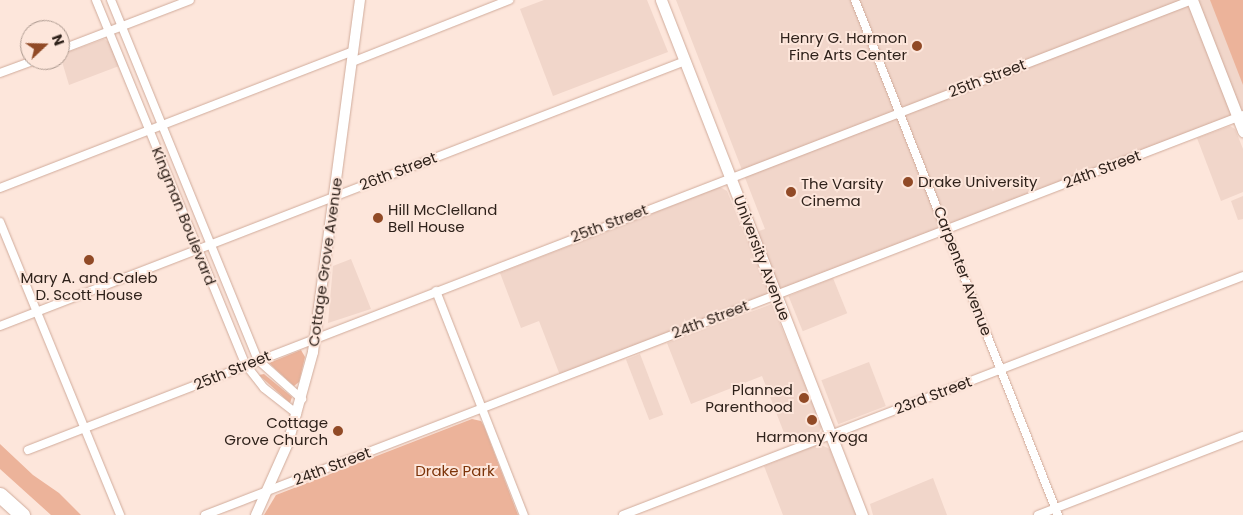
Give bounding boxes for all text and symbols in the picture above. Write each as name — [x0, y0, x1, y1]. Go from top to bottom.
north arrow — [20, 20, 70, 70]
place label: Henry G. Harmon Fine Arts Center — [780, 28, 907, 63]
text: N — [47, 31, 69, 48]
marker: Henry G. Harmon Fine Arts Center — [911, 40, 923, 52]
street label: 25th Street — [946, 55, 1028, 101]
street label: Kingman Boulevard — [148, 144, 220, 288]
street label: 24th Street — [1061, 146, 1143, 192]
street label: 26th Street — [357, 148, 439, 194]
place label: Drake University — [918, 173, 1038, 191]
place label: The Varsity Cinema — [801, 174, 883, 209]
street label: Cottage Grove Avenue — [304, 176, 346, 348]
marker: Drake University — [902, 176, 914, 188]
marker: The Varsity Cinema — [785, 186, 797, 198]
street label: University Avenue — [730, 193, 794, 323]
place label: Hill McClelland Bell House — [388, 200, 497, 235]
street label: 25th Street — [568, 200, 650, 246]
street label: Carpenter Avenue — [930, 204, 996, 338]
marker: Hill McClelland Bell House — [372, 212, 384, 224]
marker: Mary A. and Caleb D. Scott House — [83, 254, 95, 266]
place label: Mary A. and Caleb D. Scott House — [20, 268, 158, 303]
street label: 24th Street — [669, 296, 751, 342]
street label: 25th Street — [191, 346, 273, 394]
street label: 23rd Street — [892, 372, 974, 418]
place label: Planned Parenthood — [705, 380, 793, 415]
marker: Planned Parenthood — [797, 391, 811, 405]
place label: Cottage Grove Church — [224, 413, 328, 448]
marker: Harmony Yoga — [806, 414, 818, 426]
marker: Cottage Grove Church — [332, 425, 344, 437]
place label: Harmony Yoga — [756, 428, 868, 446]
street label: 24th Street — [291, 443, 373, 489]
park label: Drake Park — [415, 462, 495, 480]

